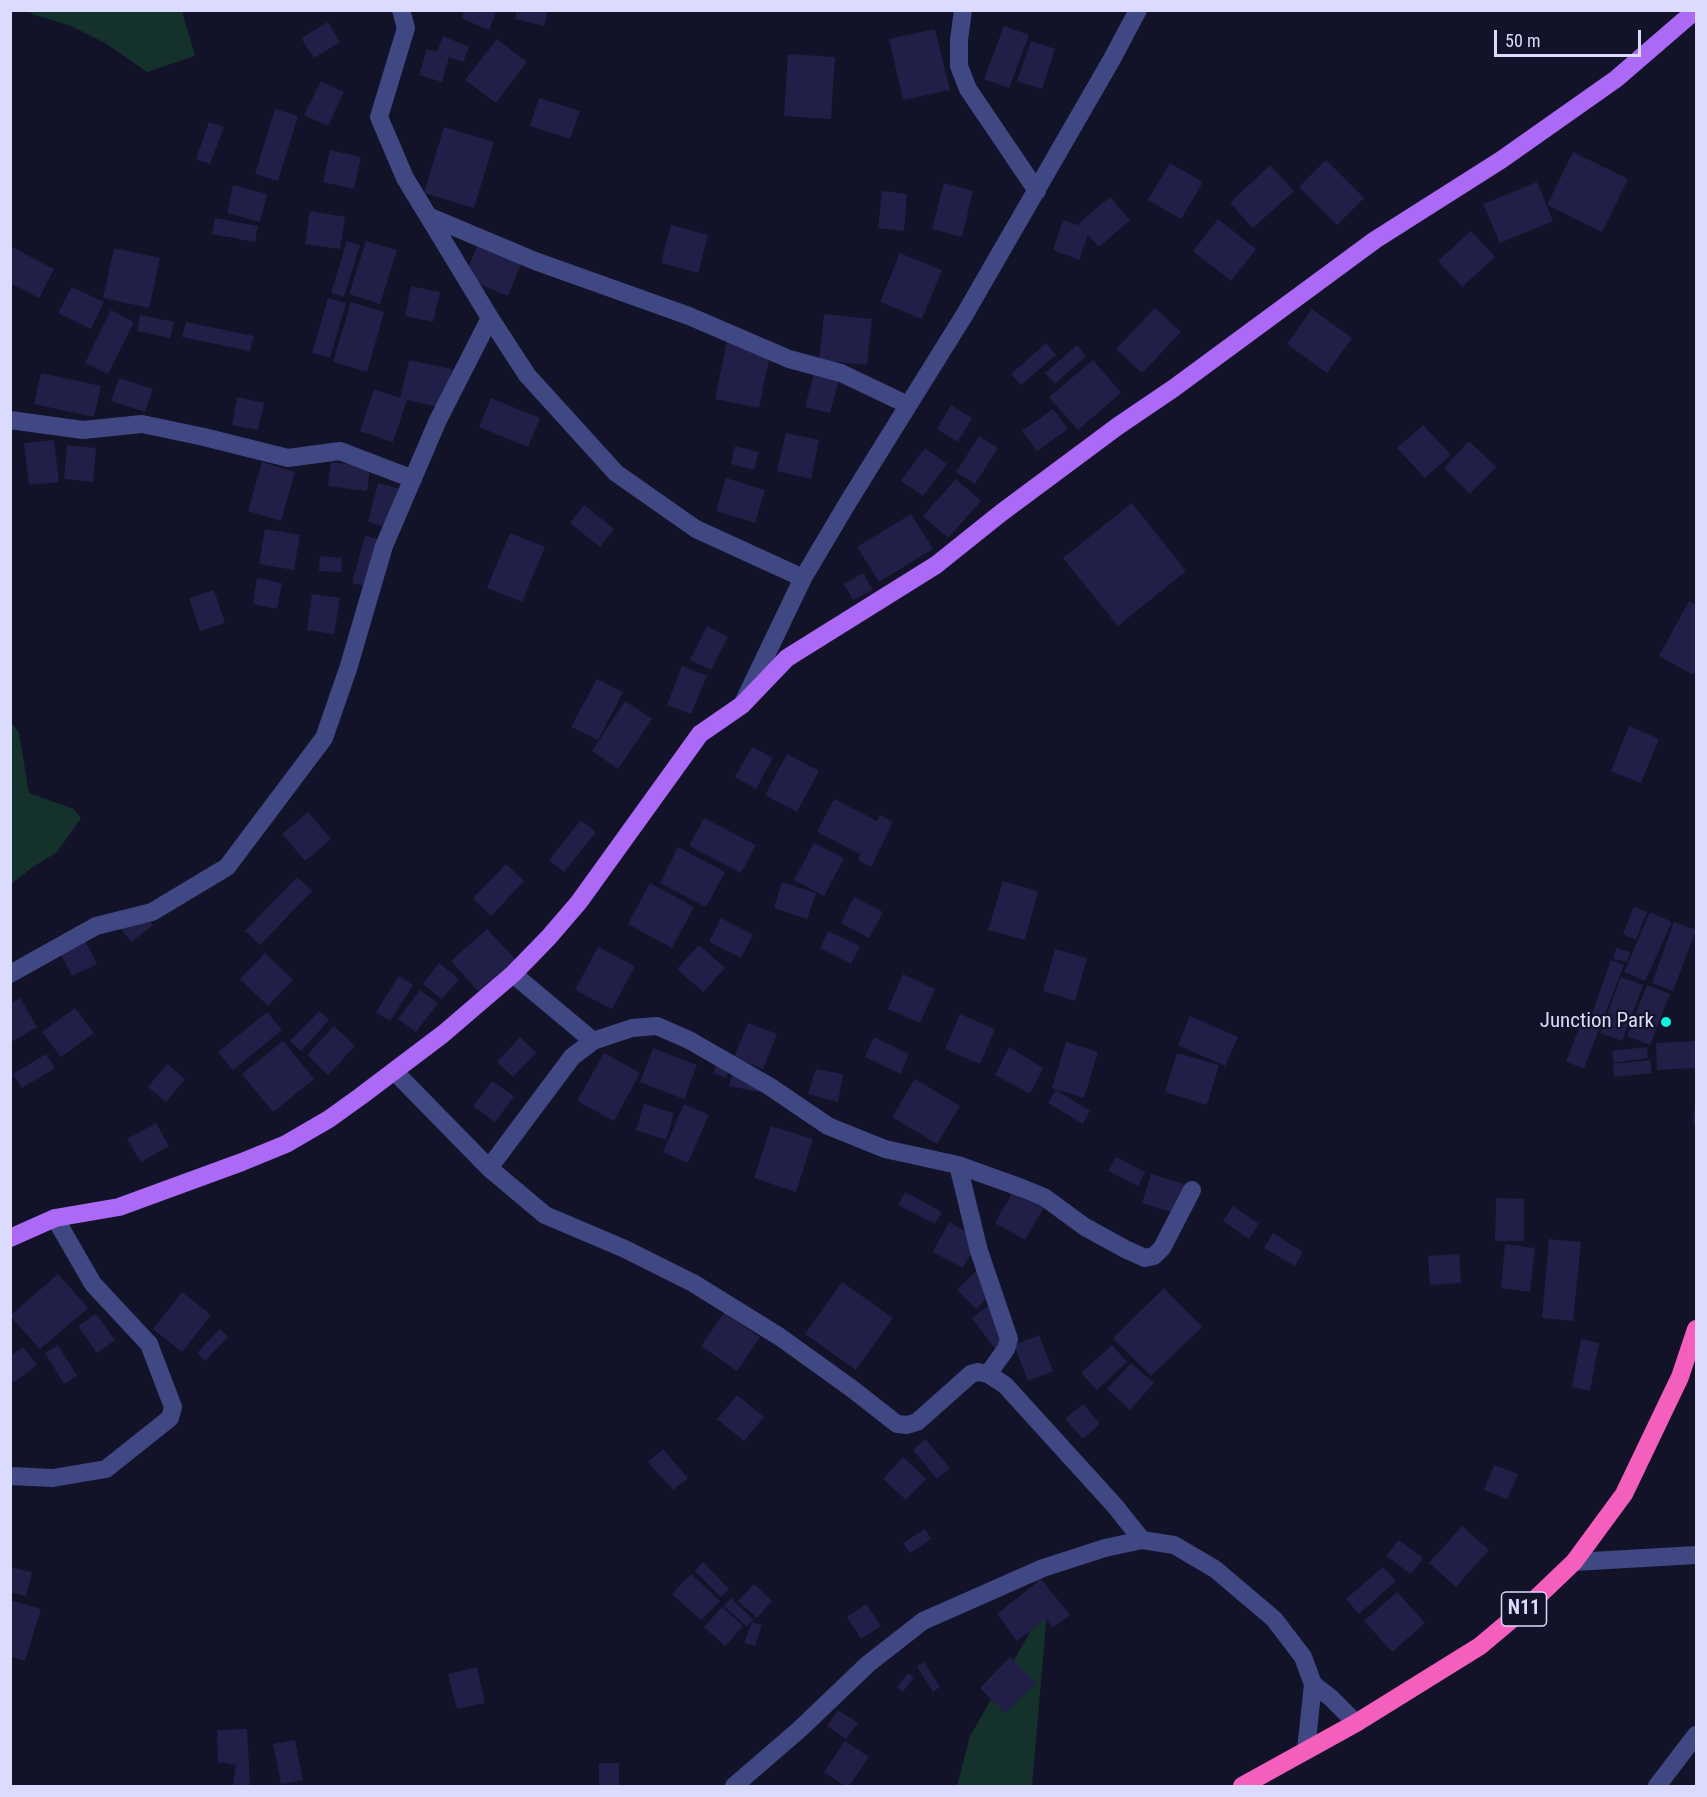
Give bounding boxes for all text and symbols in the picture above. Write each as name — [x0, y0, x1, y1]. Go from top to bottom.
scale bar — [1497, 18, 1644, 56]
text: 50 m — [1505, 30, 1540, 51]
place label: Junction Park — [1540, 1009, 1654, 1035]
marker: Junction Park — [1659, 1015, 1673, 1029]
road number: N11 — [1502, 1592, 1546, 1626]

